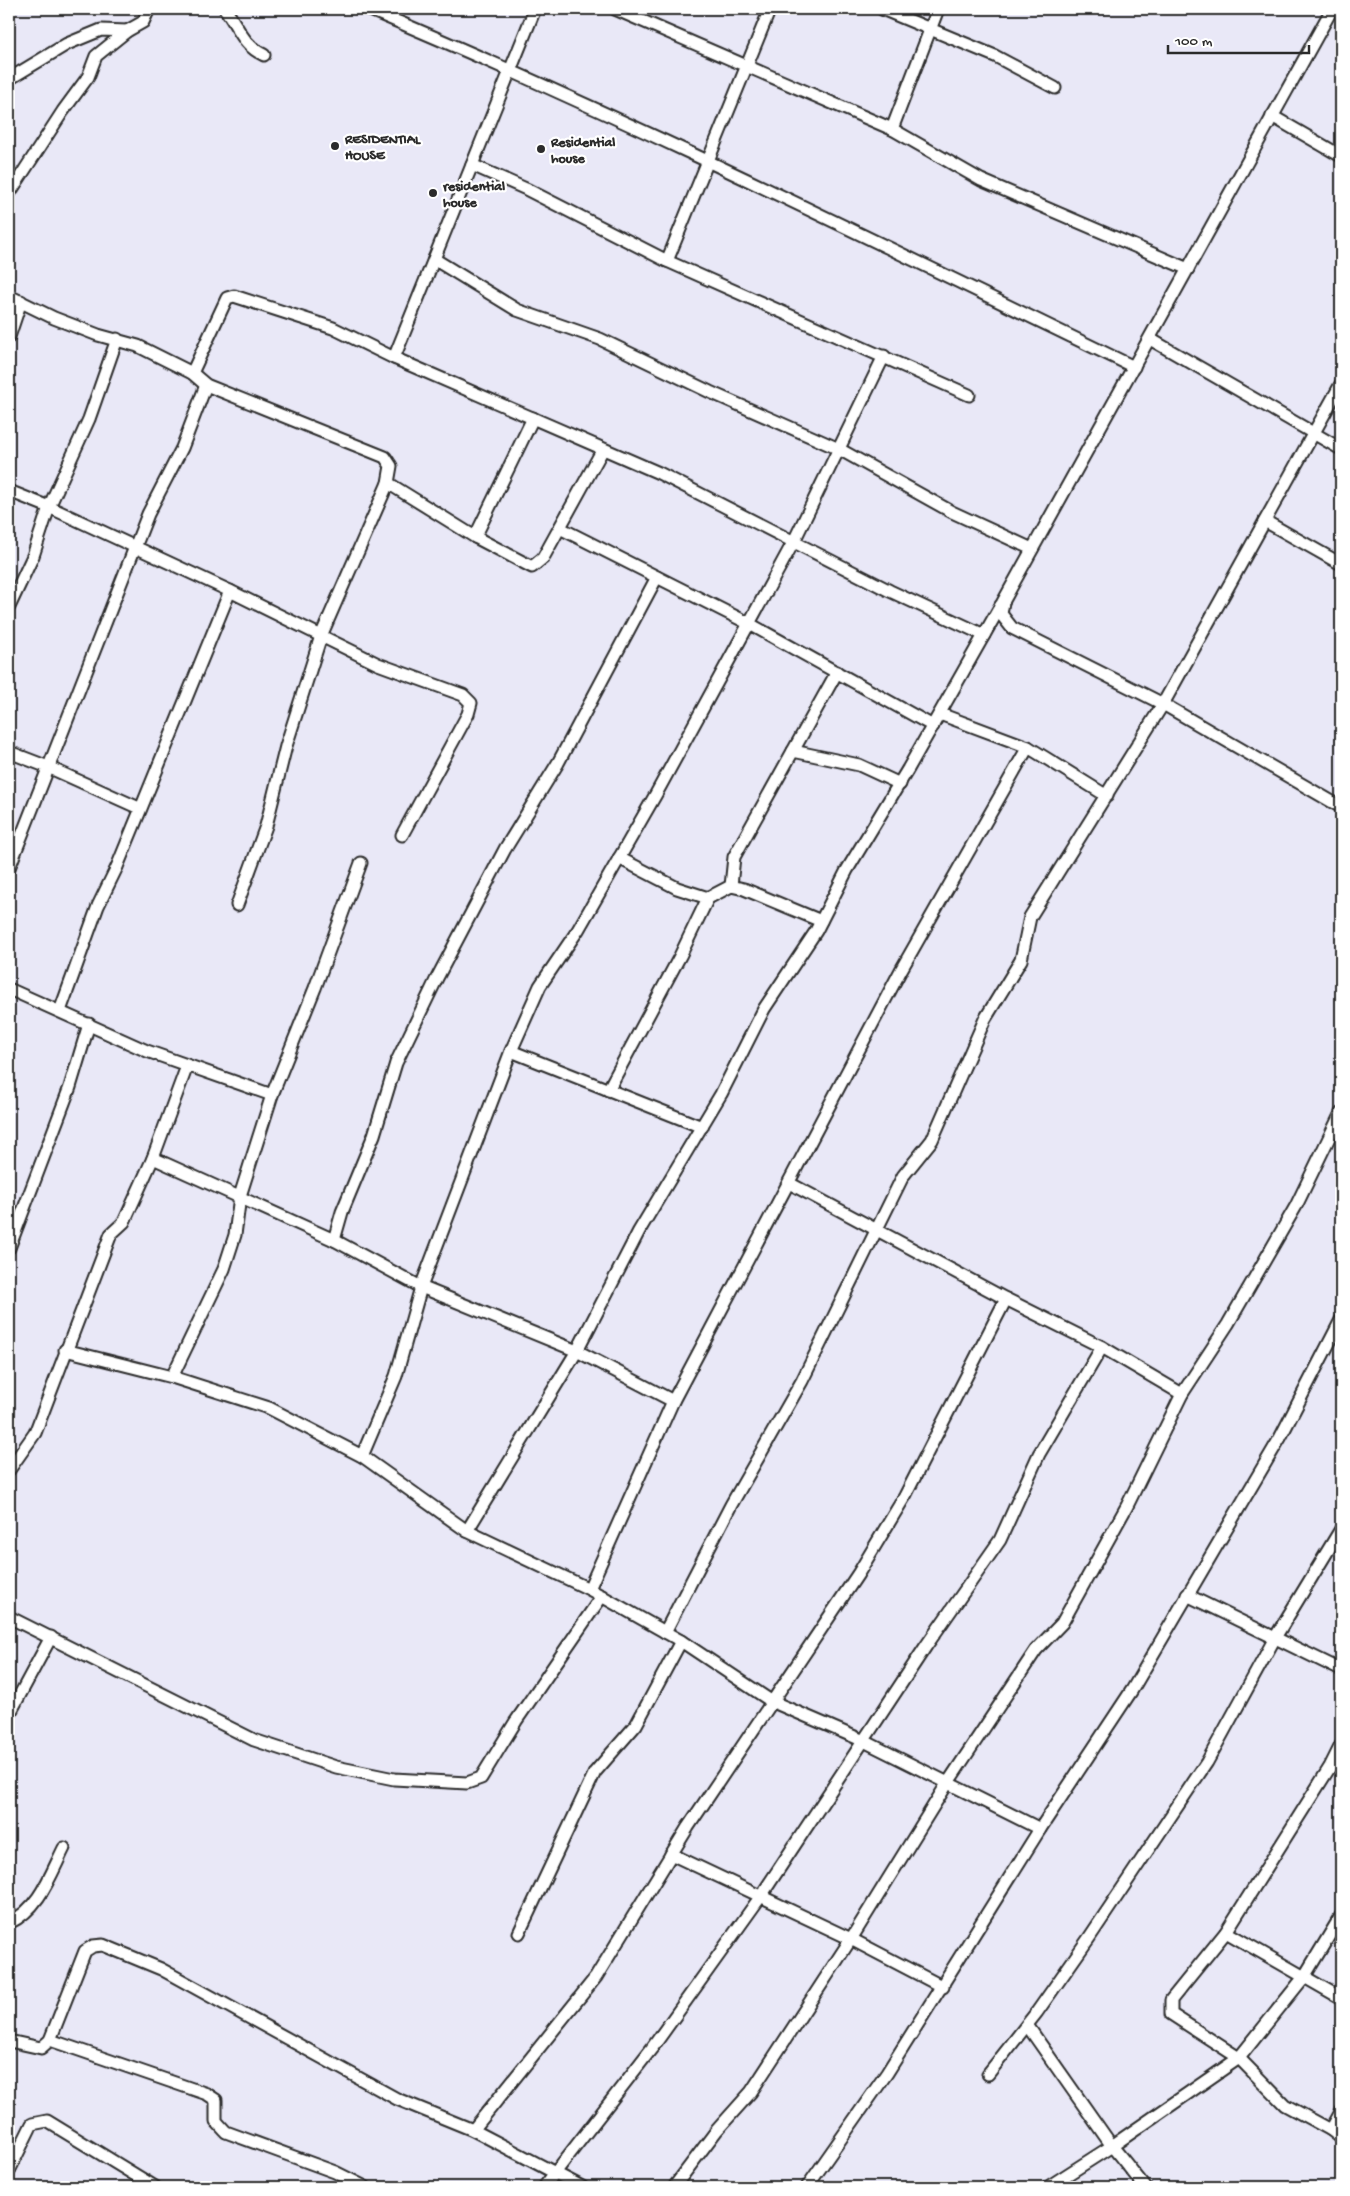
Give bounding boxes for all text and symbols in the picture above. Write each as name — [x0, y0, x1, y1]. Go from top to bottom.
scale bar — [1168, 22, 1309, 54]
text: 100 m — [1174, 33, 1213, 51]
place label: RESIDENTIAL HOUSE — [344, 132, 421, 165]
place label: Residential house — [550, 135, 615, 168]
marker: RESIDENTIAL HOUSE — [329, 140, 341, 152]
marker: Residential house — [535, 143, 547, 155]
place label: residential house — [442, 179, 505, 212]
marker: residential house — [427, 187, 439, 199]

